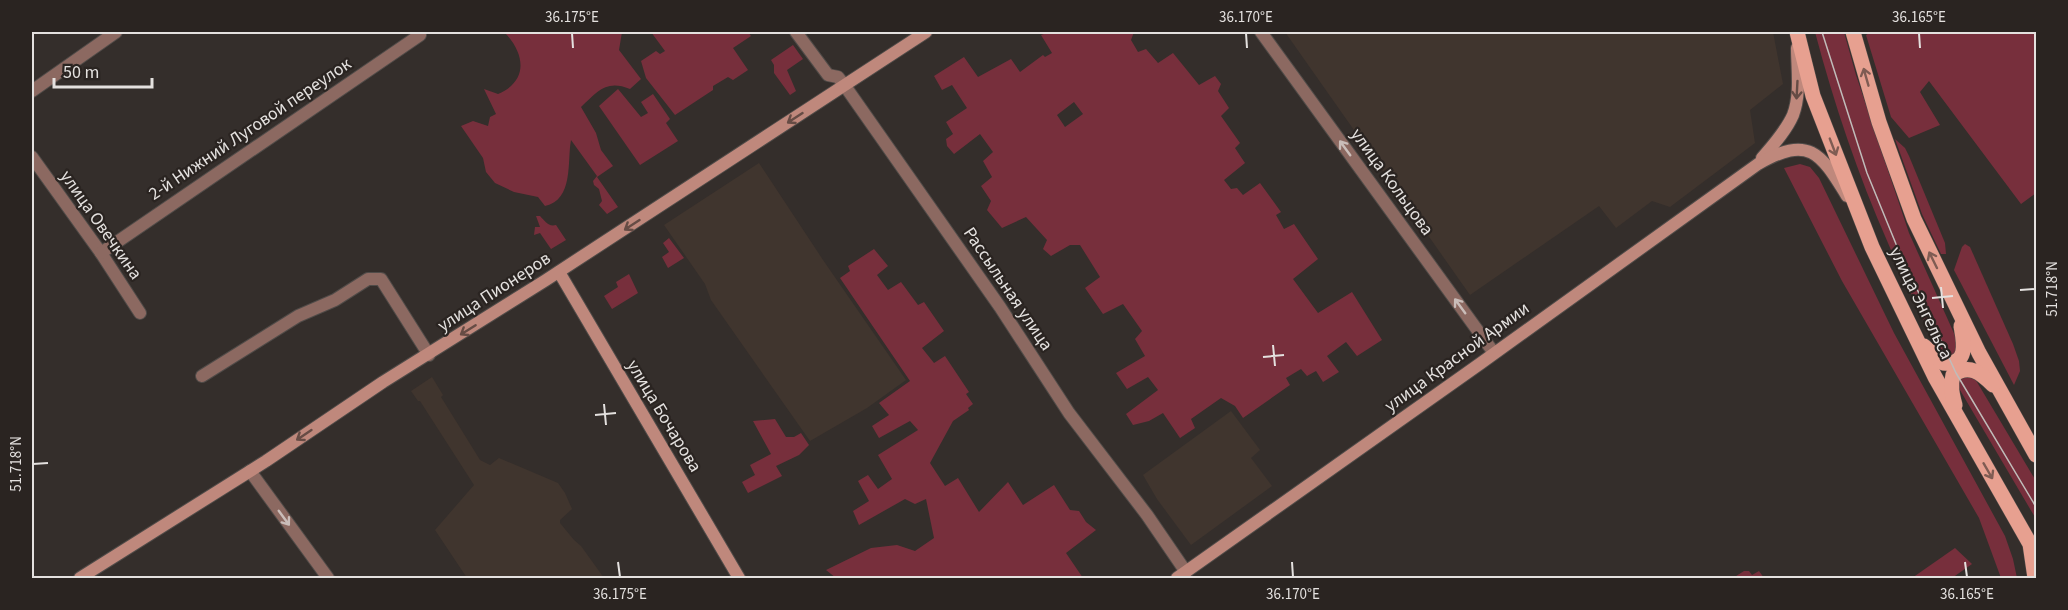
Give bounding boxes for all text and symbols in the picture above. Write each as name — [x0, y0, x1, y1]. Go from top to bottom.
text: 36.175°E — [545, 7, 599, 28]
text: 36.170°E — [1219, 7, 1273, 28]
text: 36.165°E — [1892, 7, 1946, 28]
scale bar — [54, 51, 152, 89]
street label: 2-й Нижний Луговой переулок — [144, 52, 356, 206]
text: 50 m — [63, 60, 99, 85]
one-way arrow — [1860, 68, 1871, 87]
one-way arrow — [1791, 79, 1802, 99]
one-way arrow — [787, 112, 804, 124]
street label: улица Кольцова — [1344, 123, 1440, 241]
one-way arrow — [1828, 138, 1839, 156]
one-way arrow — [1339, 140, 1351, 156]
street label: улица Овечкина — [54, 165, 148, 285]
one-way arrow — [624, 219, 641, 231]
street label: Рассыльная улица — [957, 222, 1059, 356]
street label: улица Энгельса — [1883, 243, 1959, 363]
street label: улица Пионеров — [433, 246, 555, 338]
one-way arrow — [1927, 251, 1939, 269]
text: 51.718°N — [2042, 261, 2063, 317]
street label: улица Красной Армии — [1380, 296, 1534, 418]
one-way arrow — [1453, 298, 1466, 314]
one-way arrow — [460, 324, 477, 336]
street label: улица Бочарова — [621, 355, 707, 477]
one-way arrow — [296, 430, 313, 442]
text: 51.718°N — [6, 436, 27, 492]
one-way arrow — [1982, 462, 1994, 479]
one-way arrow — [278, 510, 291, 526]
text: 36.175°E — [593, 584, 647, 605]
text: 36.170°E — [1266, 584, 1320, 605]
text: 36.165°E — [1940, 584, 1994, 605]

